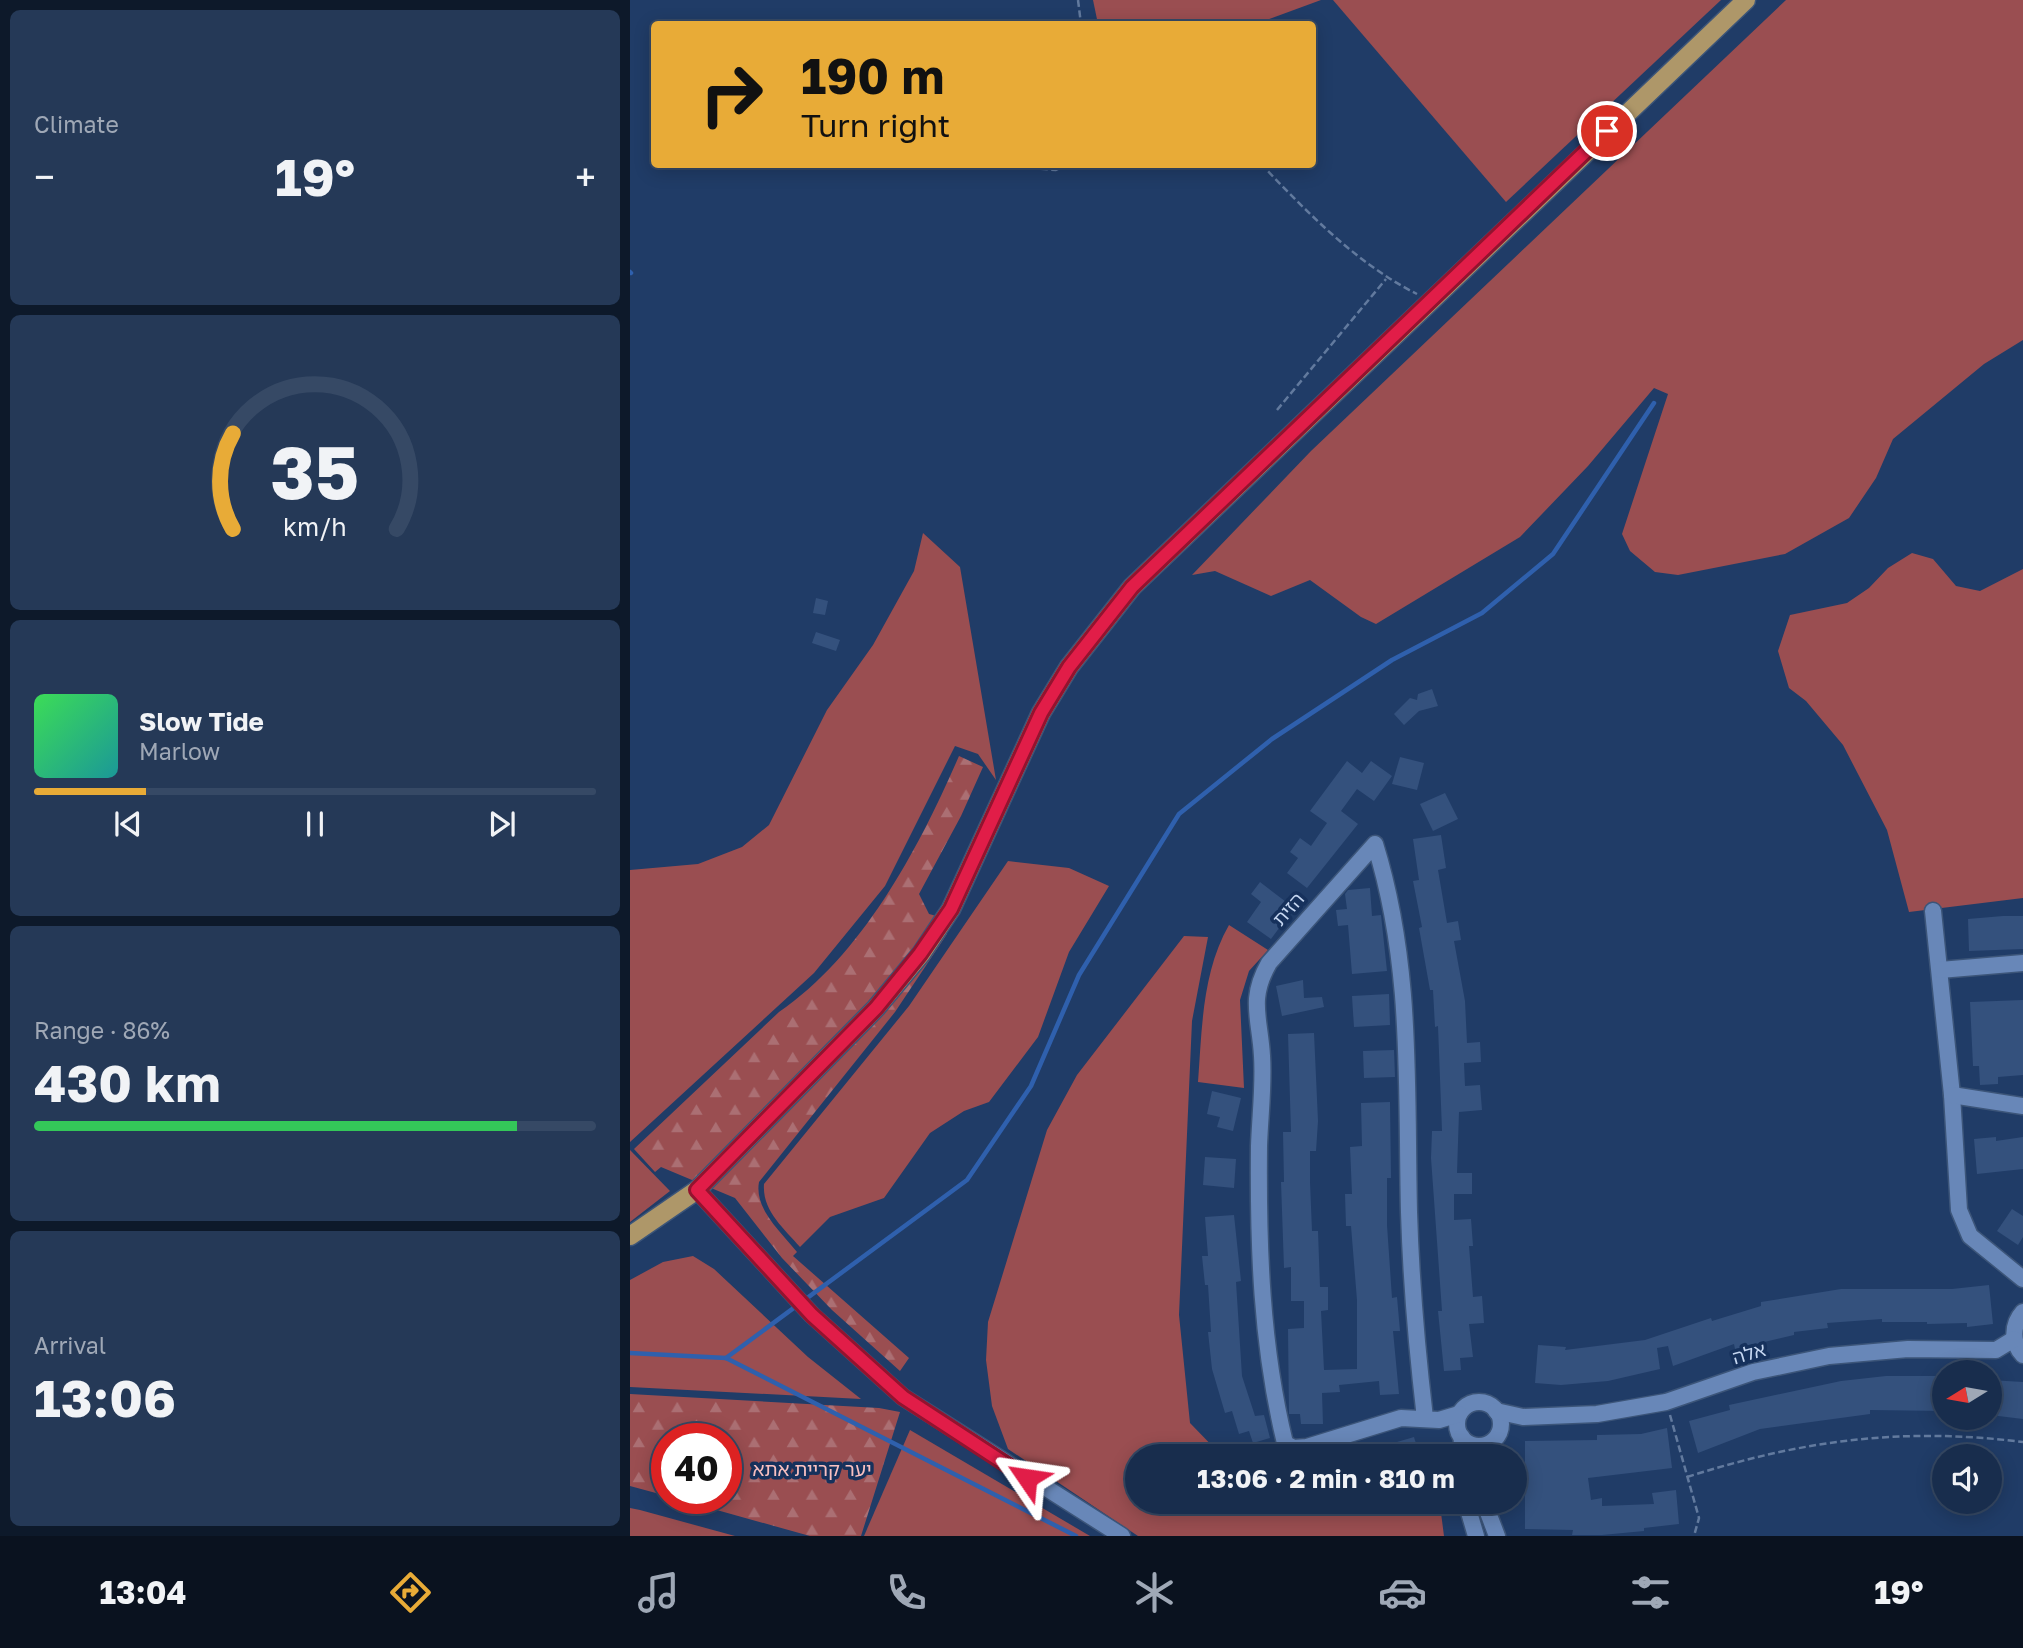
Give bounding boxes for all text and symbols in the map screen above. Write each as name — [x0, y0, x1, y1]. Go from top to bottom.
text: 190 m — [801, 46, 944, 105]
icon: right — [686, 49, 777, 140]
pin — [1577, 101, 1637, 161]
text: Turn right — [801, 106, 950, 144]
text: Climate — [34, 110, 119, 138]
icon: arrive — [1588, 112, 1626, 150]
text: 19° — [275, 145, 355, 207]
text: − — [34, 154, 55, 199]
text: + — [575, 154, 596, 199]
text: 35 — [271, 428, 359, 515]
text: km/h — [283, 511, 347, 542]
text: Slow Tide — [139, 706, 264, 737]
text: Marlow — [139, 737, 220, 765]
icon: previous — [109, 805, 147, 843]
icon: pause — [296, 805, 334, 843]
icon: next — [483, 805, 521, 843]
street label: הזית — [1267, 887, 1308, 930]
text: Range · 86% — [34, 1016, 170, 1044]
text: 430 km — [34, 1051, 221, 1113]
text: Arrival — [34, 1331, 106, 1359]
street label: אלה — [1729, 1337, 1768, 1368]
north arrow — [1932, 1360, 2002, 1430]
map controls — [1932, 1360, 2002, 1514]
text: 13:06 — [34, 1366, 176, 1428]
speed limit sign: 40 — [651, 1423, 742, 1514]
position arrow — [990, 1441, 1064, 1515]
button: sound — [1932, 1444, 2002, 1514]
park label: יער קריית אתא — [752, 1457, 872, 1480]
text: 13:06 · 2 min · 810 m — [1197, 1463, 1455, 1494]
icon: directions — [386, 1568, 435, 1617]
icon: music — [634, 1568, 683, 1617]
icon: phone — [882, 1568, 931, 1617]
icon: climate — [1130, 1568, 1179, 1617]
icon: car — [1378, 1568, 1427, 1617]
icon: filters — [1626, 1568, 1675, 1617]
text: 13:04 — [100, 1573, 187, 1611]
text: 19° — [1874, 1573, 1923, 1611]

